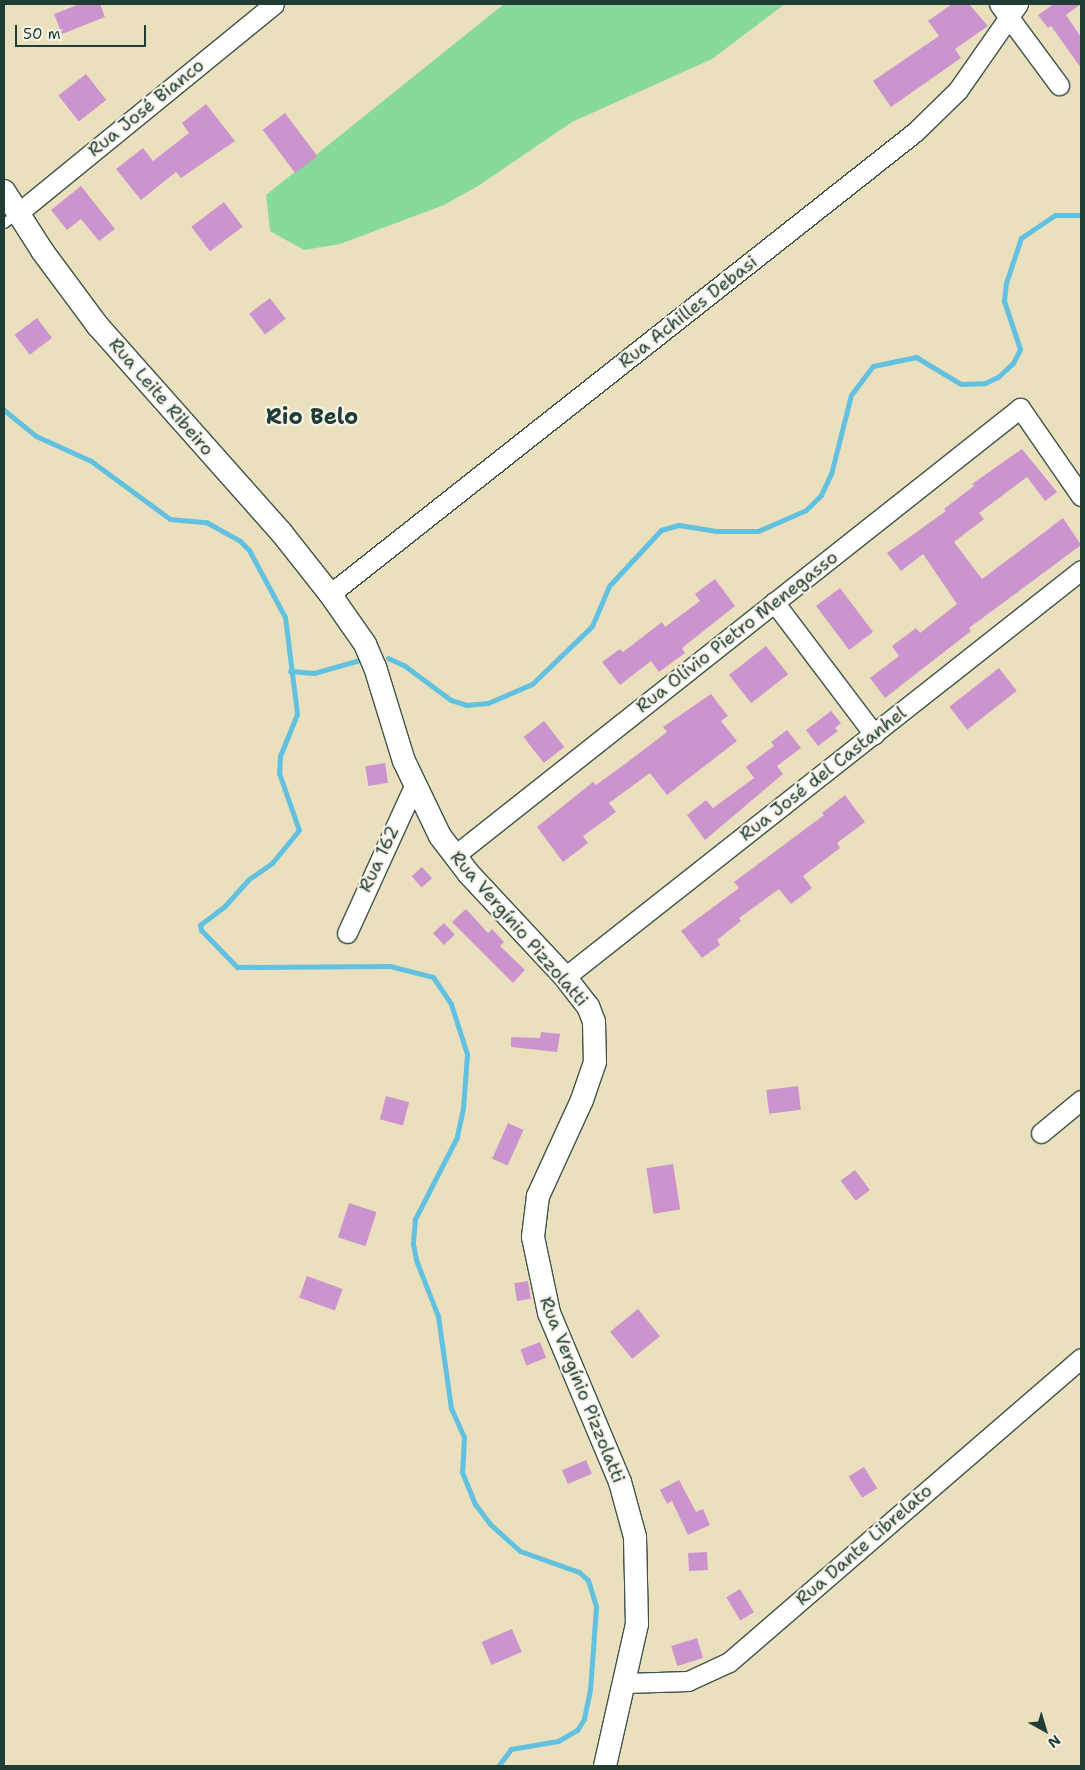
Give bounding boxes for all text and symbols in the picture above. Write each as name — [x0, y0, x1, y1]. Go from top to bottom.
scale bar — [18, 15, 149, 47]
text: 50 m — [23, 24, 61, 44]
street label: Rua José Bianco — [84, 55, 208, 161]
street label: Rua Achilles Debasi — [614, 251, 762, 373]
street label: Rua Leite Ribeiro — [104, 334, 218, 460]
district label: Rio Belo — [266, 404, 358, 430]
street label: Rua Olívio Pietro Menegasso — [632, 547, 842, 717]
street label: Rua José del Castanhel — [735, 702, 911, 846]
street label: Rua 162 — [354, 822, 404, 896]
street label: Rua Vergínio Pizzolatti — [446, 847, 592, 1011]
street label: Rua Vergínio Pizzolatti — [535, 1294, 629, 1486]
street label: Rua Dante Librelato — [791, 1480, 937, 1610]
north arrow — [1020, 1705, 1070, 1755]
text: N — [1044, 1731, 1064, 1752]

